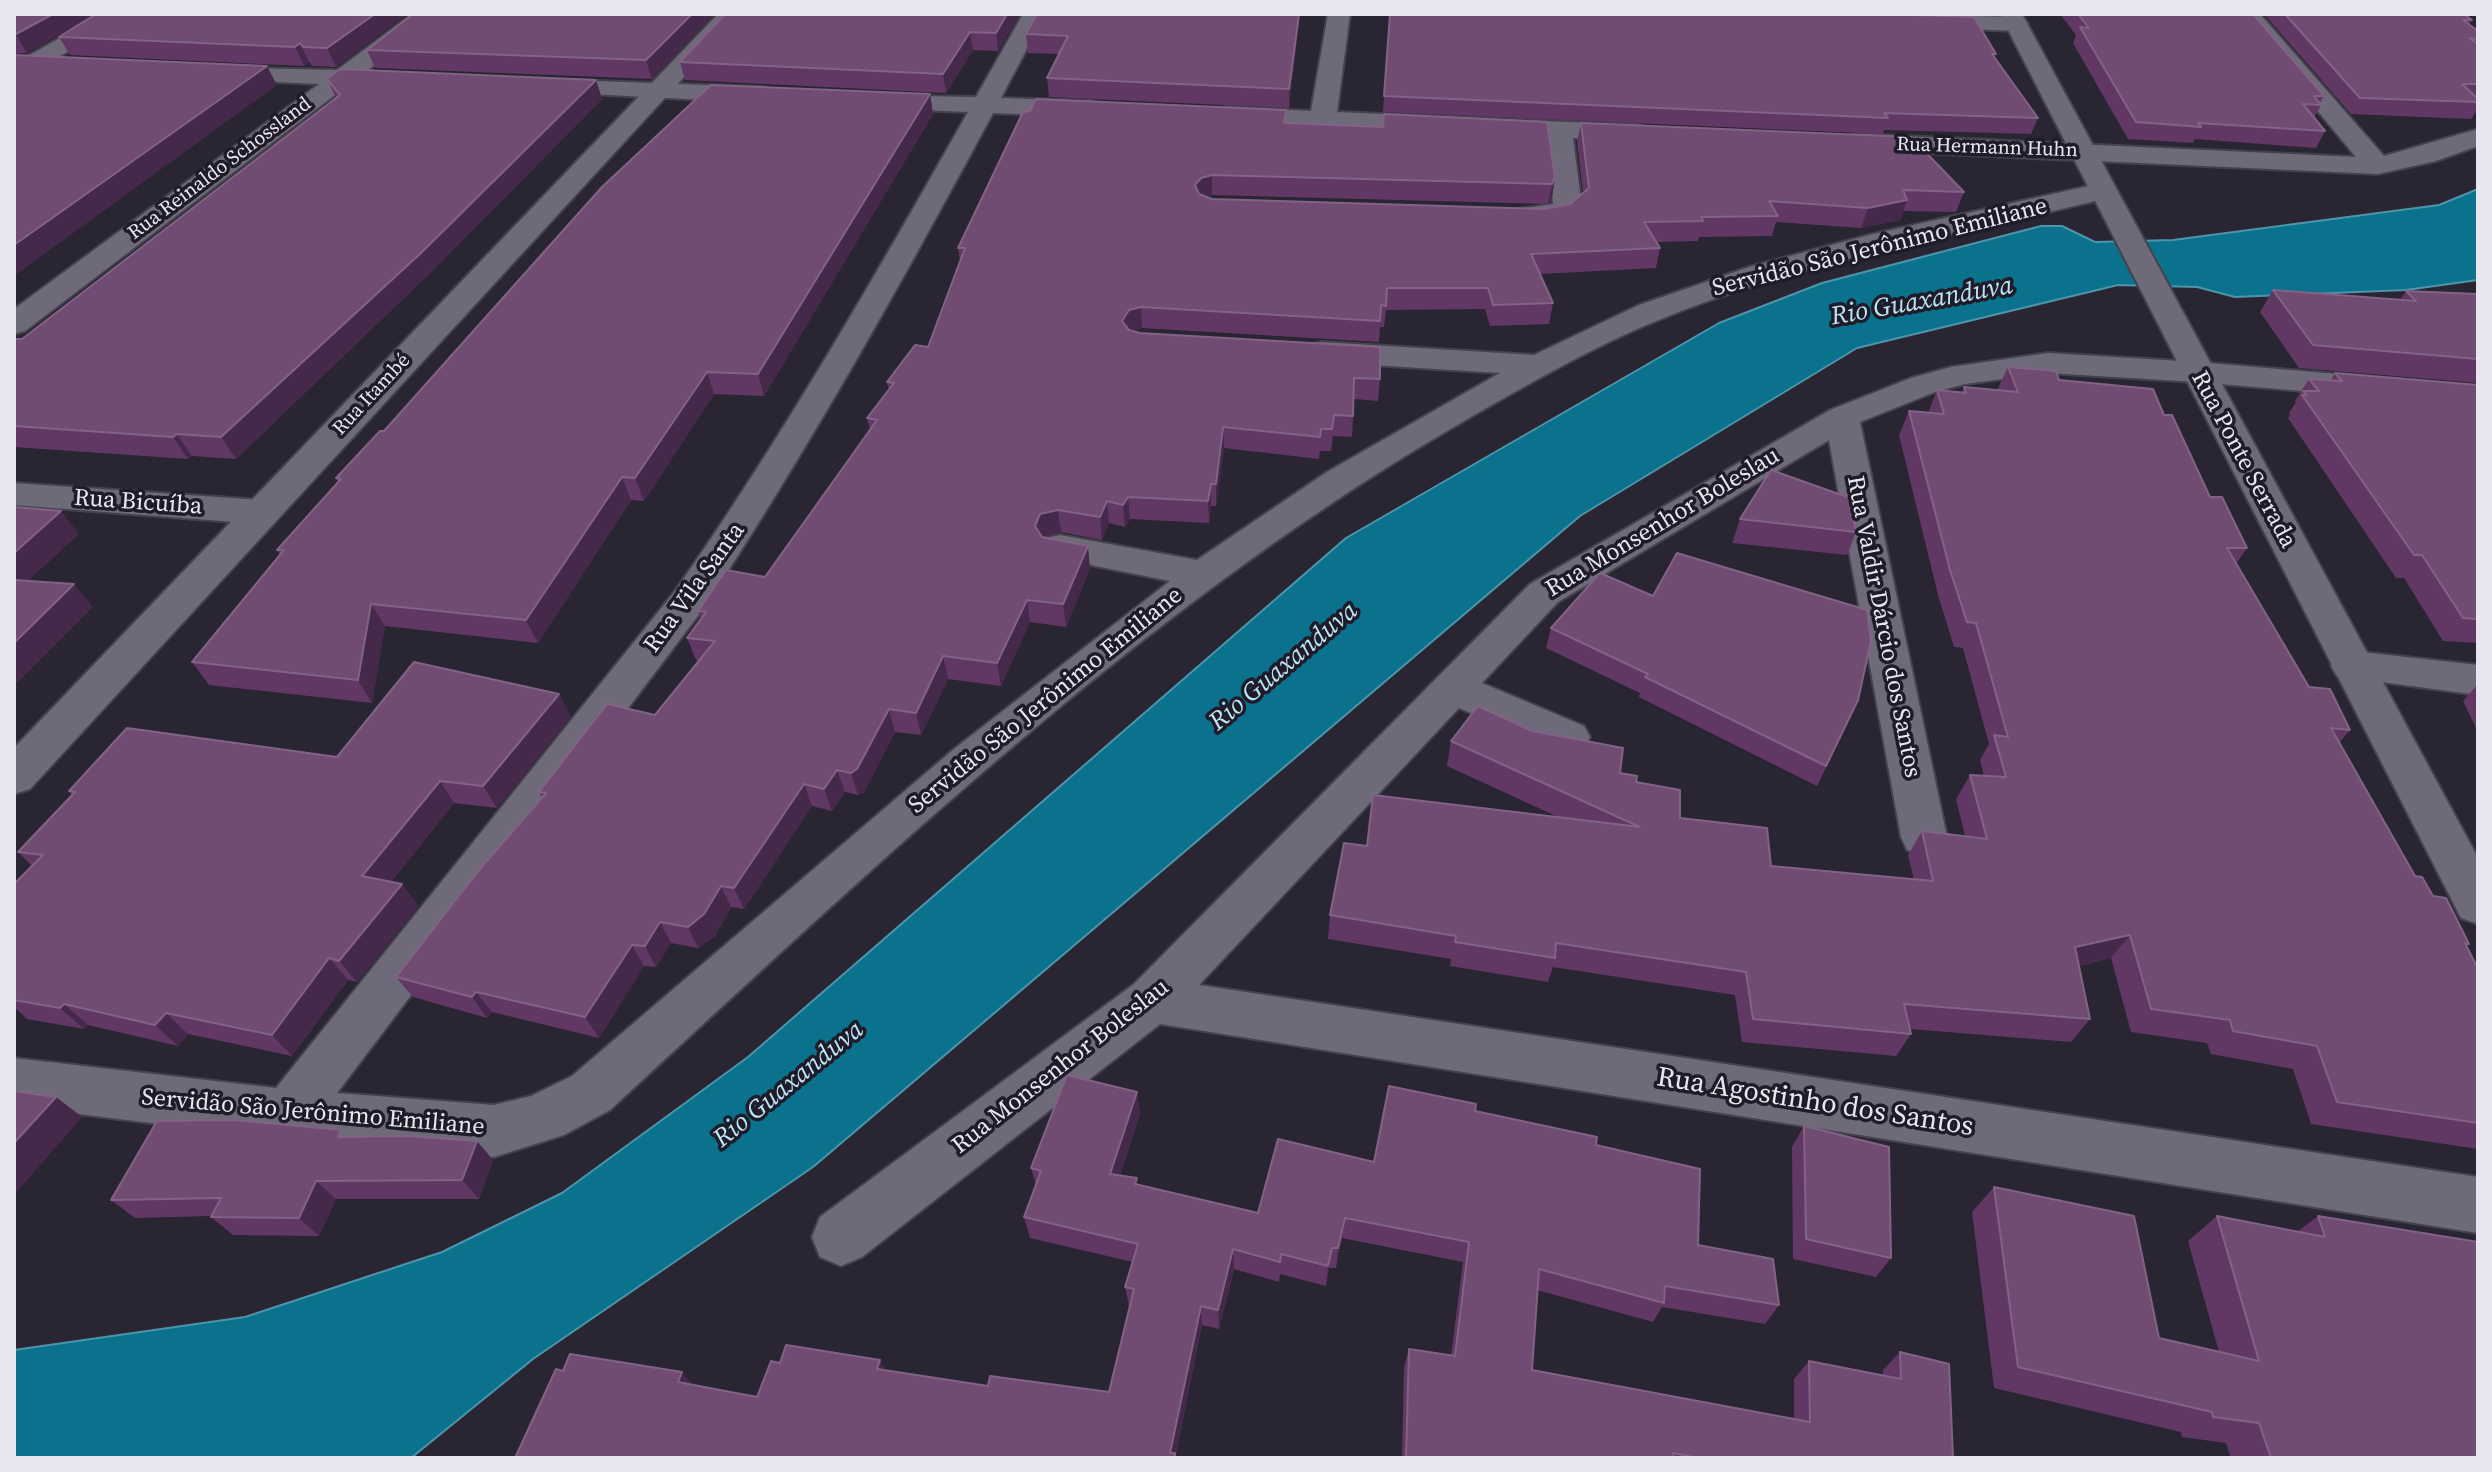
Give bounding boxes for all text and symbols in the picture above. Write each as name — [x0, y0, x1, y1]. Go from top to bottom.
street label: Rua Reinaldo Schossland — [124, 92, 316, 246]
street label: Rua Hermann Huhn — [1896, 133, 2078, 163]
street label: Servidão São Jerônimo Emiliane — [1710, 192, 2050, 304]
water label: Rio Guaxanduva — [1829, 271, 2015, 333]
street label: Rua Itambé — [328, 349, 416, 441]
street label: Rua Ponte Serrada — [2184, 367, 2302, 553]
street label: Rua Monsenhor Boleslau — [1541, 442, 1785, 604]
street label: Rua Valdir Dárcio dos Santos — [1840, 474, 1926, 780]
street label: Rua Bicuíba — [73, 484, 203, 522]
street label: Rua Vila Santa — [638, 518, 752, 658]
street label: Servidão São Jerônimo Emiliane — [903, 582, 1189, 820]
water label: Rio Guaxanduva — [1203, 596, 1365, 738]
street label: Rua Monsenhor Boleslau — [947, 973, 1175, 1161]
water label: Rio Guaxanduva — [708, 1015, 870, 1155]
street label: Rua Agostinho dos Santos — [1654, 1061, 1976, 1145]
street label: Servidão São Jerônimo Emiliane — [140, 1084, 486, 1142]

